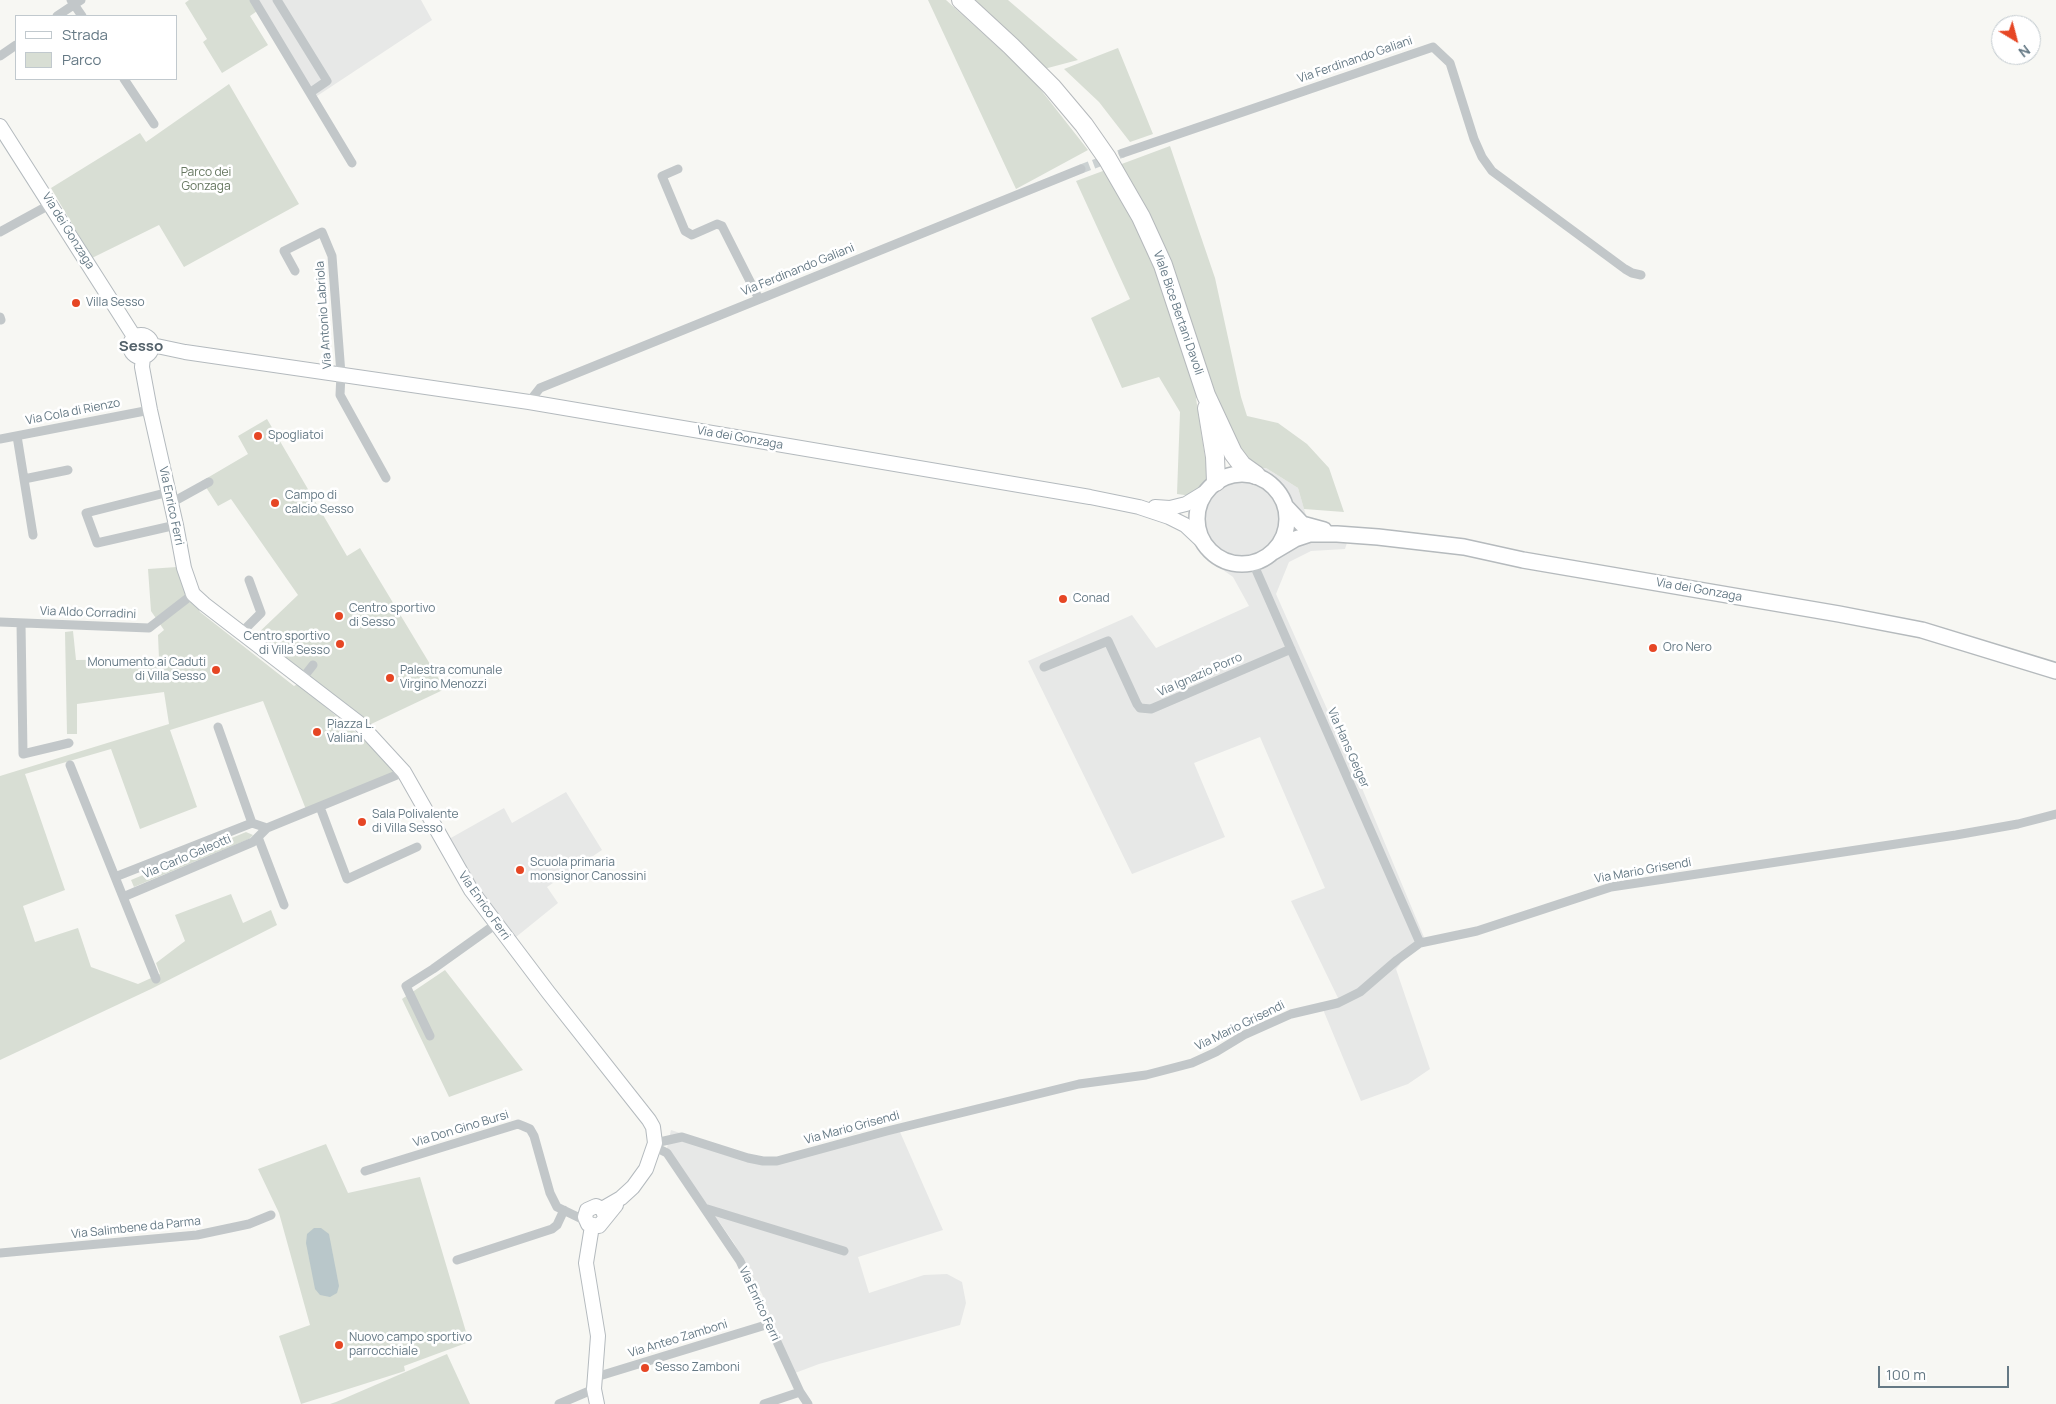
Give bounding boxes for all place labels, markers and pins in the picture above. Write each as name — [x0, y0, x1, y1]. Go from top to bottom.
place label: Villa Sesso — [86, 296, 145, 310]
marker: Villa Sesso — [70, 297, 82, 309]
place label: Spogliatoi — [268, 429, 323, 443]
marker: Spogliatoi — [252, 430, 264, 442]
place label: Campo di calcio Sesso — [285, 489, 354, 517]
marker: Campo di calcio Sesso — [269, 497, 281, 509]
place label: Conad — [1073, 592, 1110, 606]
marker: Conad — [1057, 593, 1069, 605]
place label: Centro sportivo di Sesso — [349, 602, 435, 630]
marker: Centro sportivo di Sesso — [333, 610, 345, 622]
place label: Centro sportivo di Villa Sesso — [244, 630, 330, 658]
marker: Centro sportivo di Villa Sesso — [334, 638, 346, 650]
place label: Oro Nero — [1663, 641, 1712, 655]
marker: Oro Nero — [1647, 642, 1659, 654]
place label: Monumento ai Caduti di Villa Sesso — [87, 656, 206, 684]
marker: Monumento ai Caduti di Villa Sesso — [210, 664, 222, 676]
place label: Palestra comunale Virgino Menozzi — [400, 664, 502, 692]
marker: Palestra comunale Virgino Menozzi — [384, 672, 396, 684]
place label: Piazza L. Valiani — [327, 718, 374, 746]
marker: Piazza L. Valiani — [311, 726, 323, 738]
place label: Sala Polivalente di Villa Sesso — [372, 808, 459, 836]
marker: Sala Polivalente di Villa Sesso — [356, 816, 368, 828]
place label: Scuola primaria monsignor Canossini — [530, 856, 646, 884]
marker: Scuola primaria monsignor Canossini — [514, 864, 526, 876]
place label: Nuovo campo sportivo parrocchiale — [349, 1331, 472, 1359]
marker: Nuovo campo sportivo parrocchiale — [333, 1339, 345, 1351]
place label: Sesso Zamboni — [655, 1361, 740, 1375]
marker: Sesso Zamboni — [639, 1362, 651, 1374]

